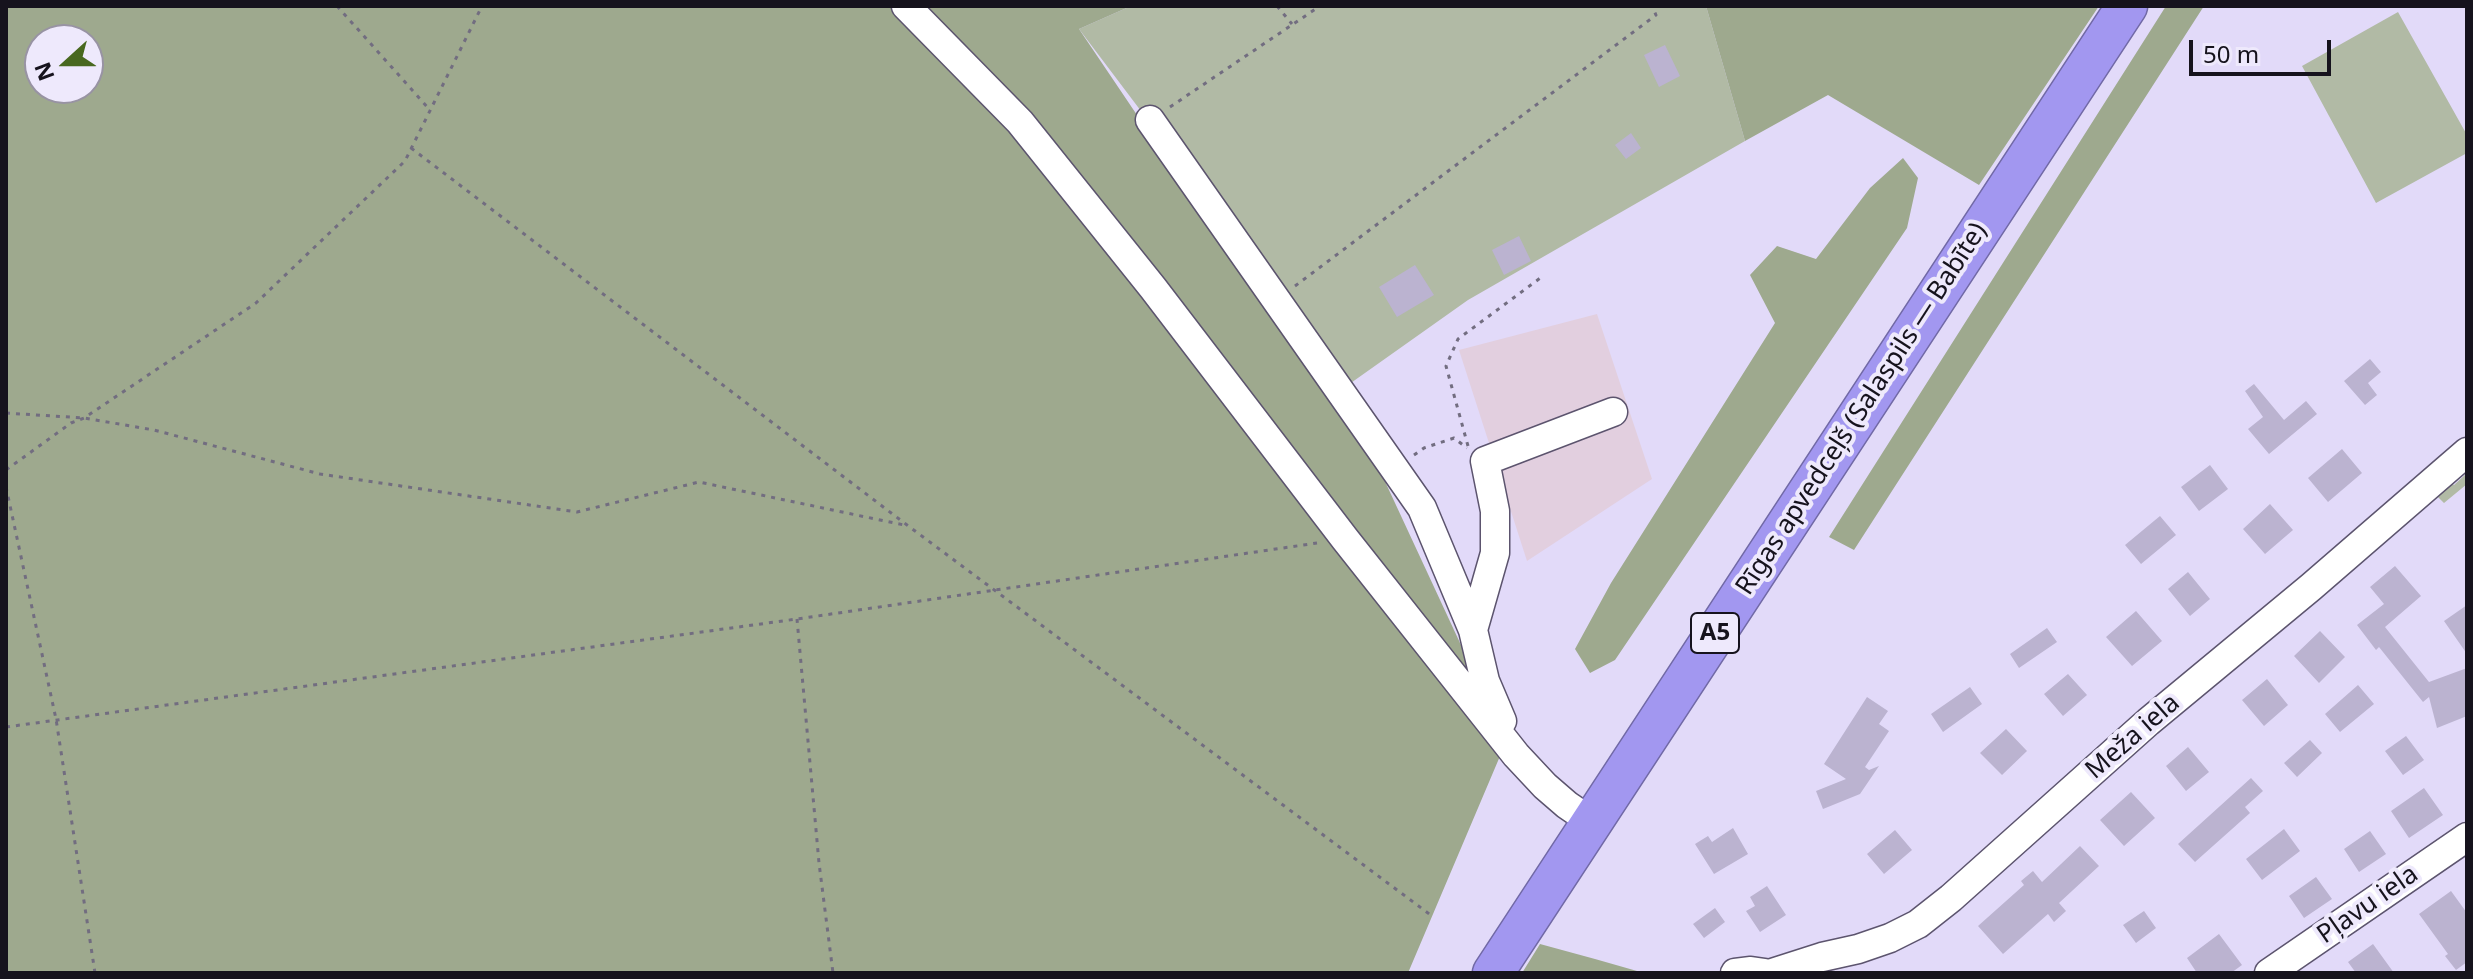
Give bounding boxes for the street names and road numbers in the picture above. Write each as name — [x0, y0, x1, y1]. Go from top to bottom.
street label: Rīgas apvedceļš (Salaspils — Babīte) — [1730, 217, 1994, 601]
road number: A5 — [1691, 613, 1739, 653]
street label: Meža iela — [2080, 688, 2186, 786]
street label: Pļavu iela — [2312, 859, 2424, 951]

